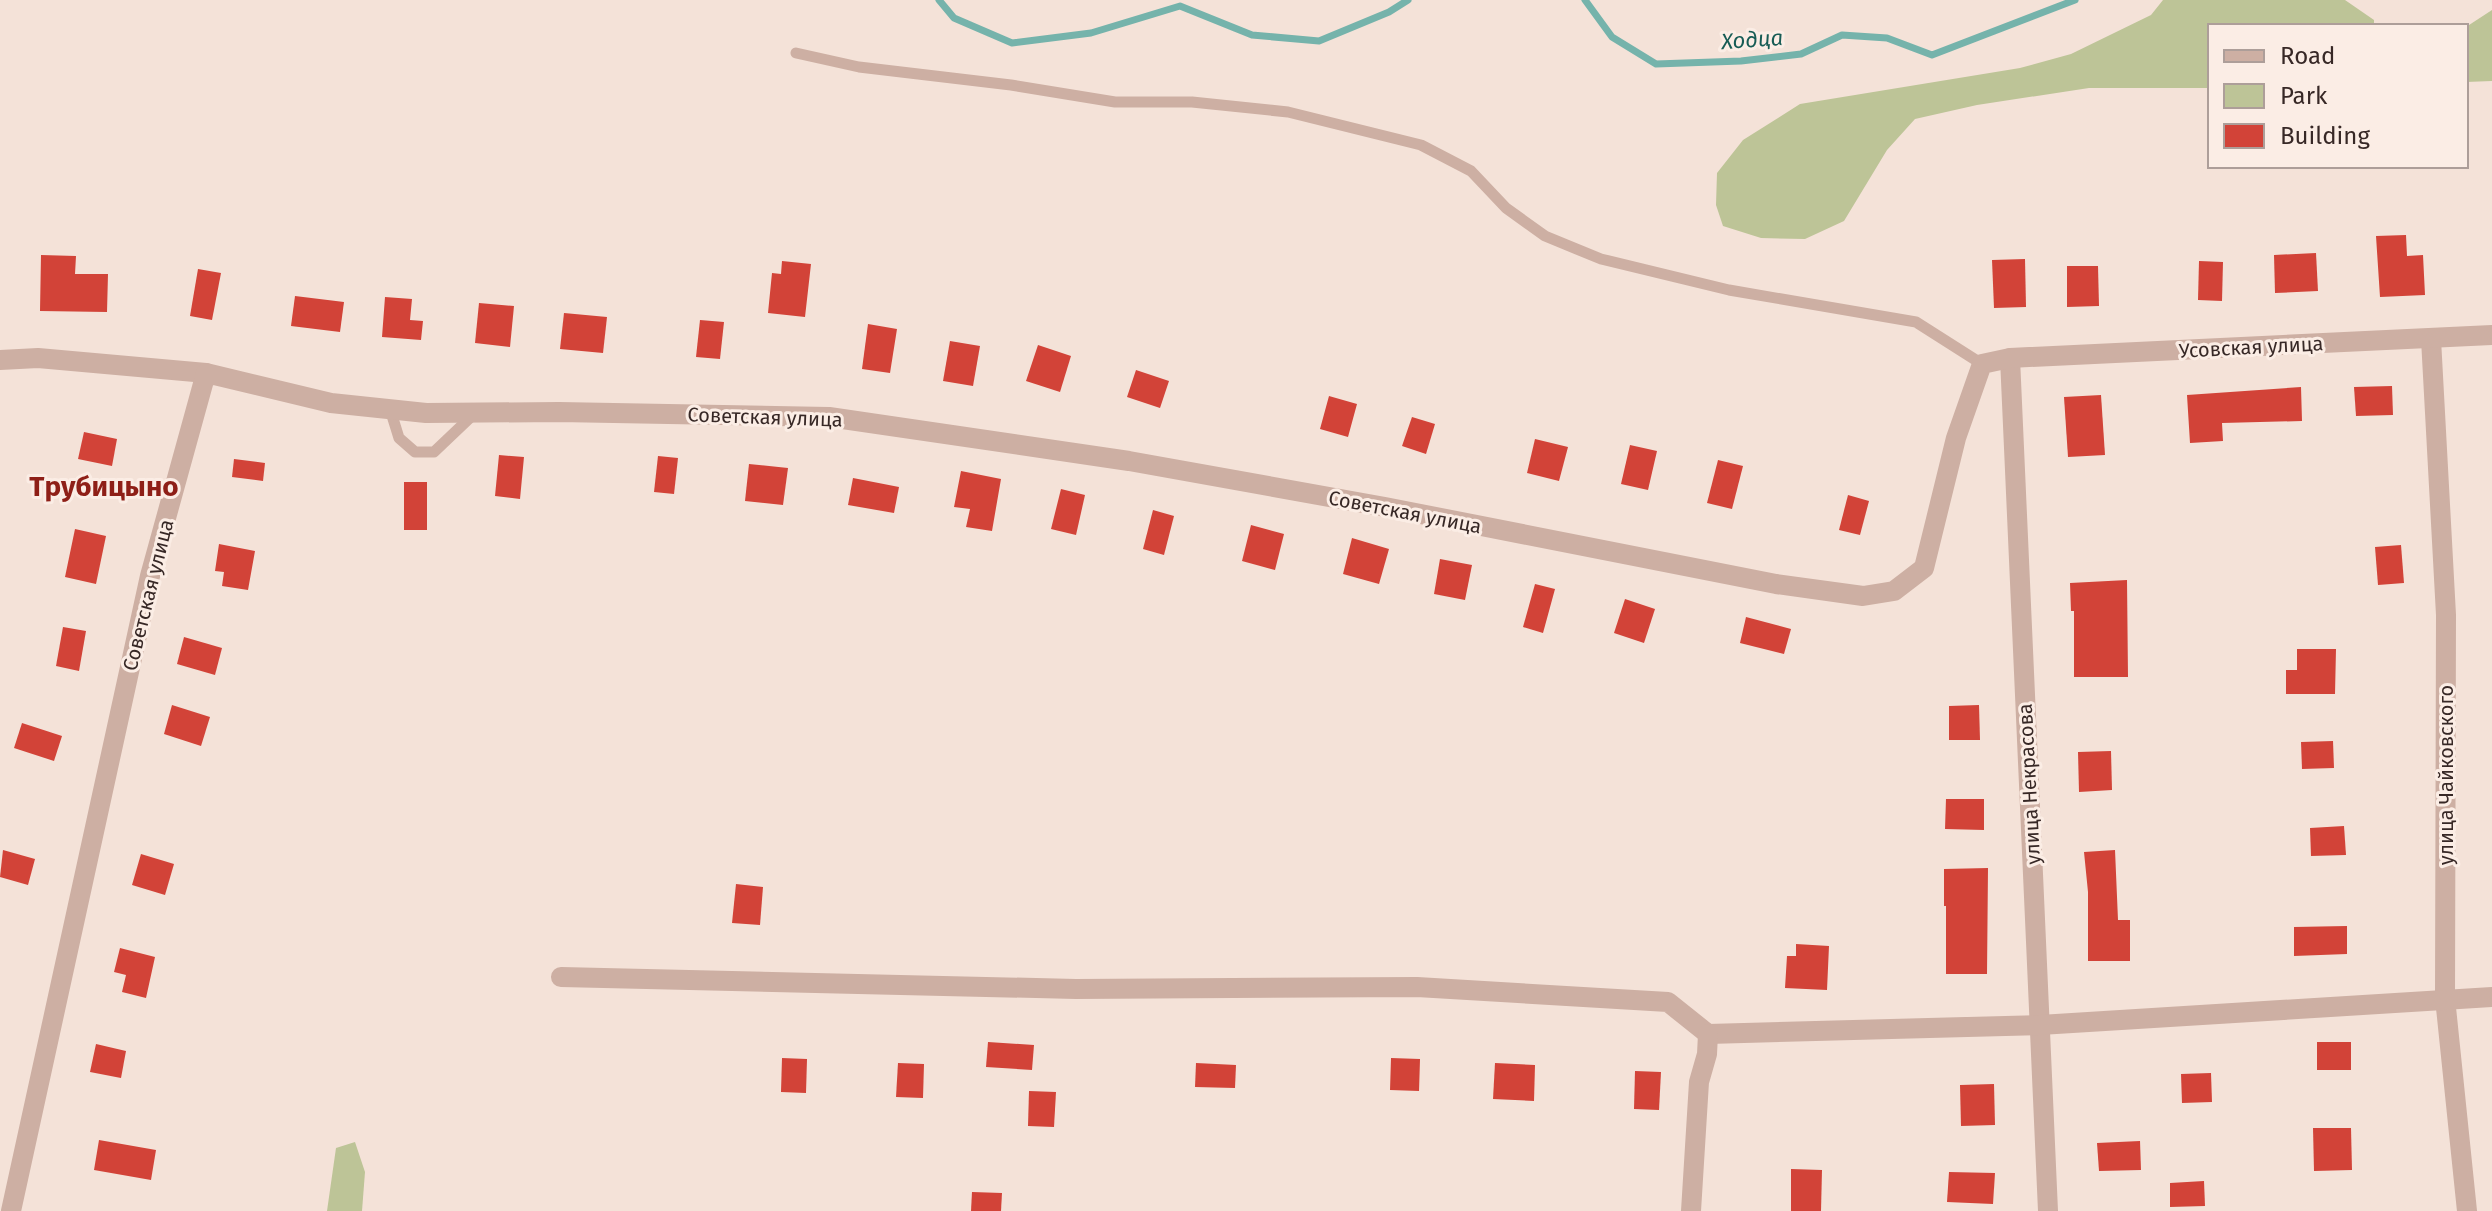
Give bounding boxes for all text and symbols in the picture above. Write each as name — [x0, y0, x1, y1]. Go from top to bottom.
water label: Ходца — [1719, 24, 1784, 55]
legend — [2208, 24, 2468, 168]
text: Road — [2280, 42, 2335, 70]
text: Park — [2280, 82, 2328, 110]
text: Building — [2280, 122, 2370, 150]
street label: Усовская улица — [2178, 331, 2324, 363]
street label: Советская улица — [687, 402, 843, 432]
district label: Трубицыно — [29, 470, 179, 503]
street label: Советская улица — [1327, 485, 1483, 539]
street label: Советская улица — [118, 517, 178, 673]
street label: улица Чайковского — [2434, 685, 2458, 865]
street label: улица Некрасова — [2013, 703, 2045, 865]

